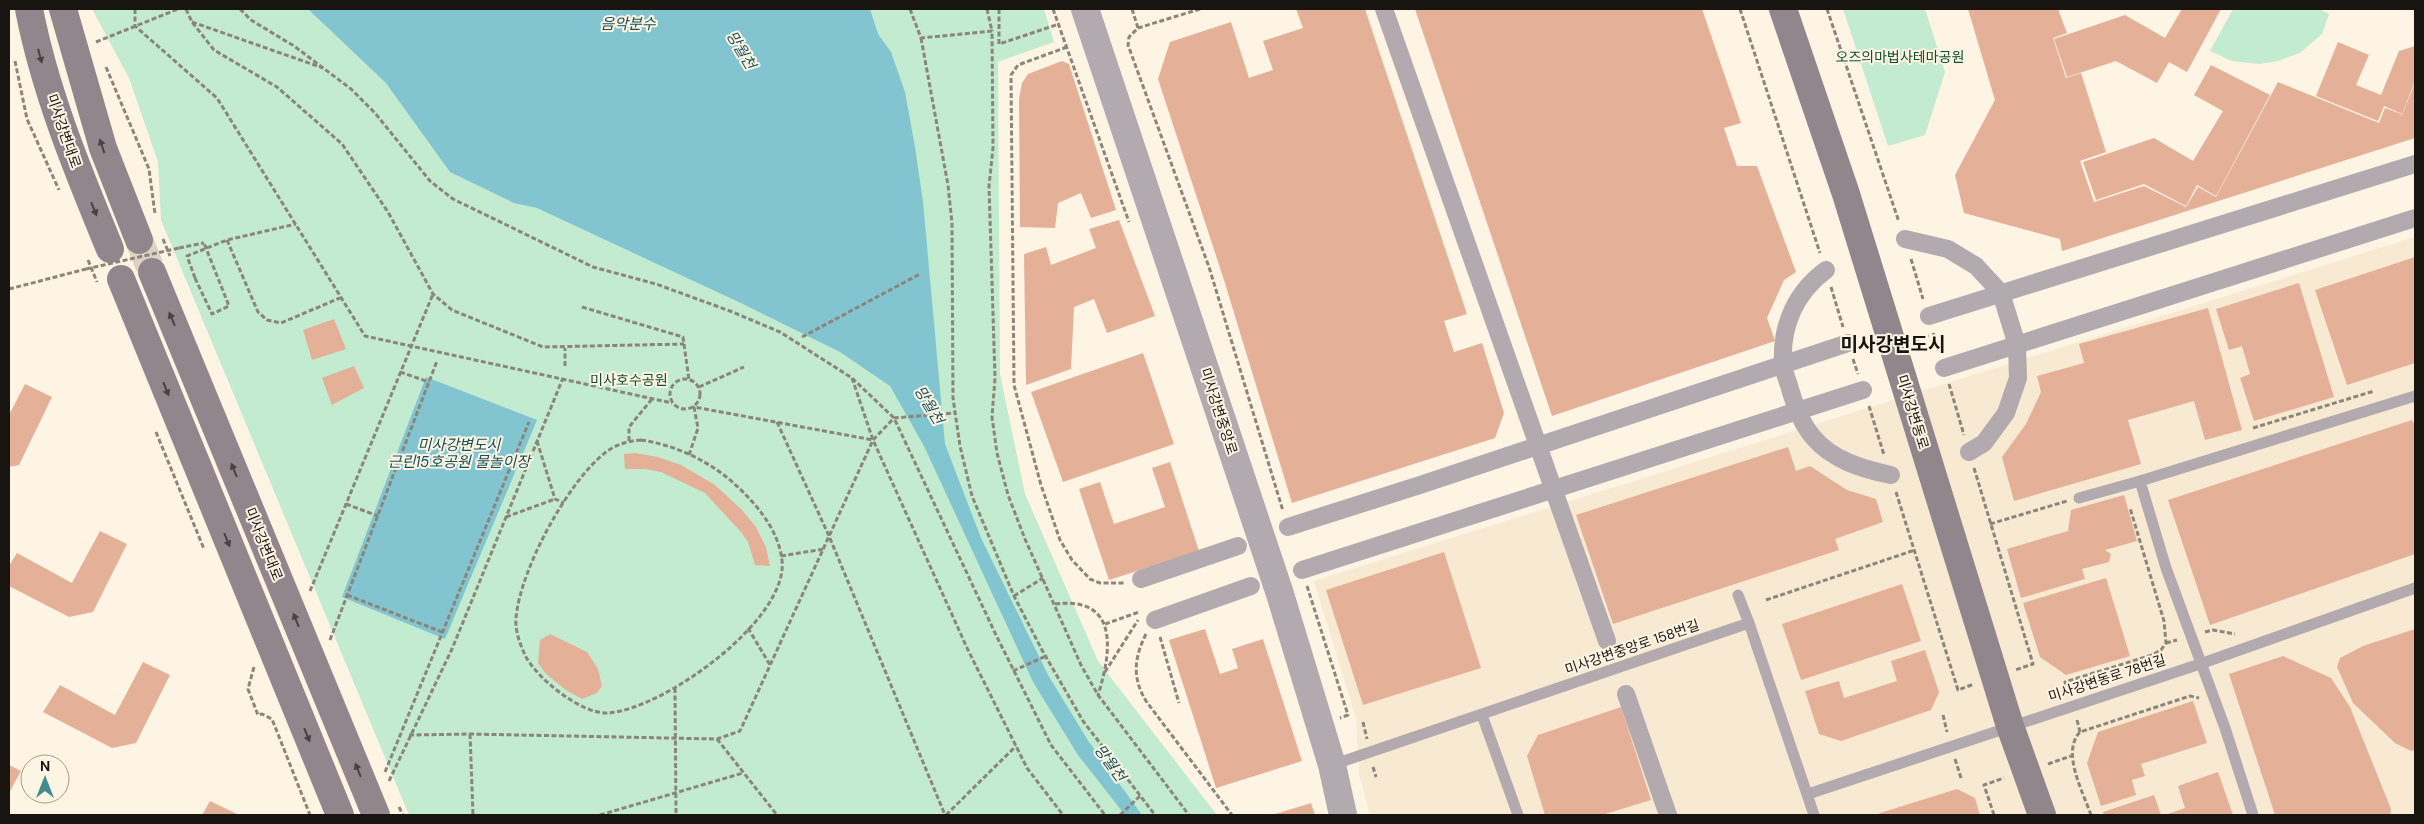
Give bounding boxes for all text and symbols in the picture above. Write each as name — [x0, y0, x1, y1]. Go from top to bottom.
water label: 음악분수 — [600, 14, 657, 34]
water label: 망월천 — [722, 27, 761, 75]
park label: 오즈의마법사테마공원 — [1836, 48, 1964, 66]
one-way arrow — [36, 49, 44, 64]
street label: 미사강변대로 — [43, 92, 85, 171]
one-way arrow — [98, 138, 106, 153]
one-way arrow — [90, 202, 98, 216]
one-way arrow — [168, 311, 176, 326]
district label: 미사강변도시 — [1841, 332, 1945, 357]
street label: 미사강변중앙로 — [1197, 365, 1242, 457]
park label: 미사호수공원 — [590, 371, 668, 389]
street label: 미사강변동로 — [1893, 372, 1933, 452]
one-way arrow — [162, 382, 170, 397]
water label: 망월천 — [910, 382, 949, 430]
water label: 미사강변도시 근린15호공원 물놀이장 — [388, 435, 532, 472]
one-way arrow — [230, 462, 238, 477]
street label: 미사강변대로 — [241, 505, 287, 583]
one-way arrow — [224, 532, 232, 547]
one-way arrow — [291, 613, 299, 627]
street label: 미사강변중앙로 158번길 — [1562, 616, 1702, 678]
street label: 미사강변동로 78번길 — [2046, 651, 2168, 705]
one-way arrow — [304, 728, 312, 742]
water label: 망월천 — [1090, 740, 1132, 787]
north arrow — [20, 754, 70, 804]
text: N — [40, 757, 50, 775]
one-way arrow — [353, 763, 361, 777]

